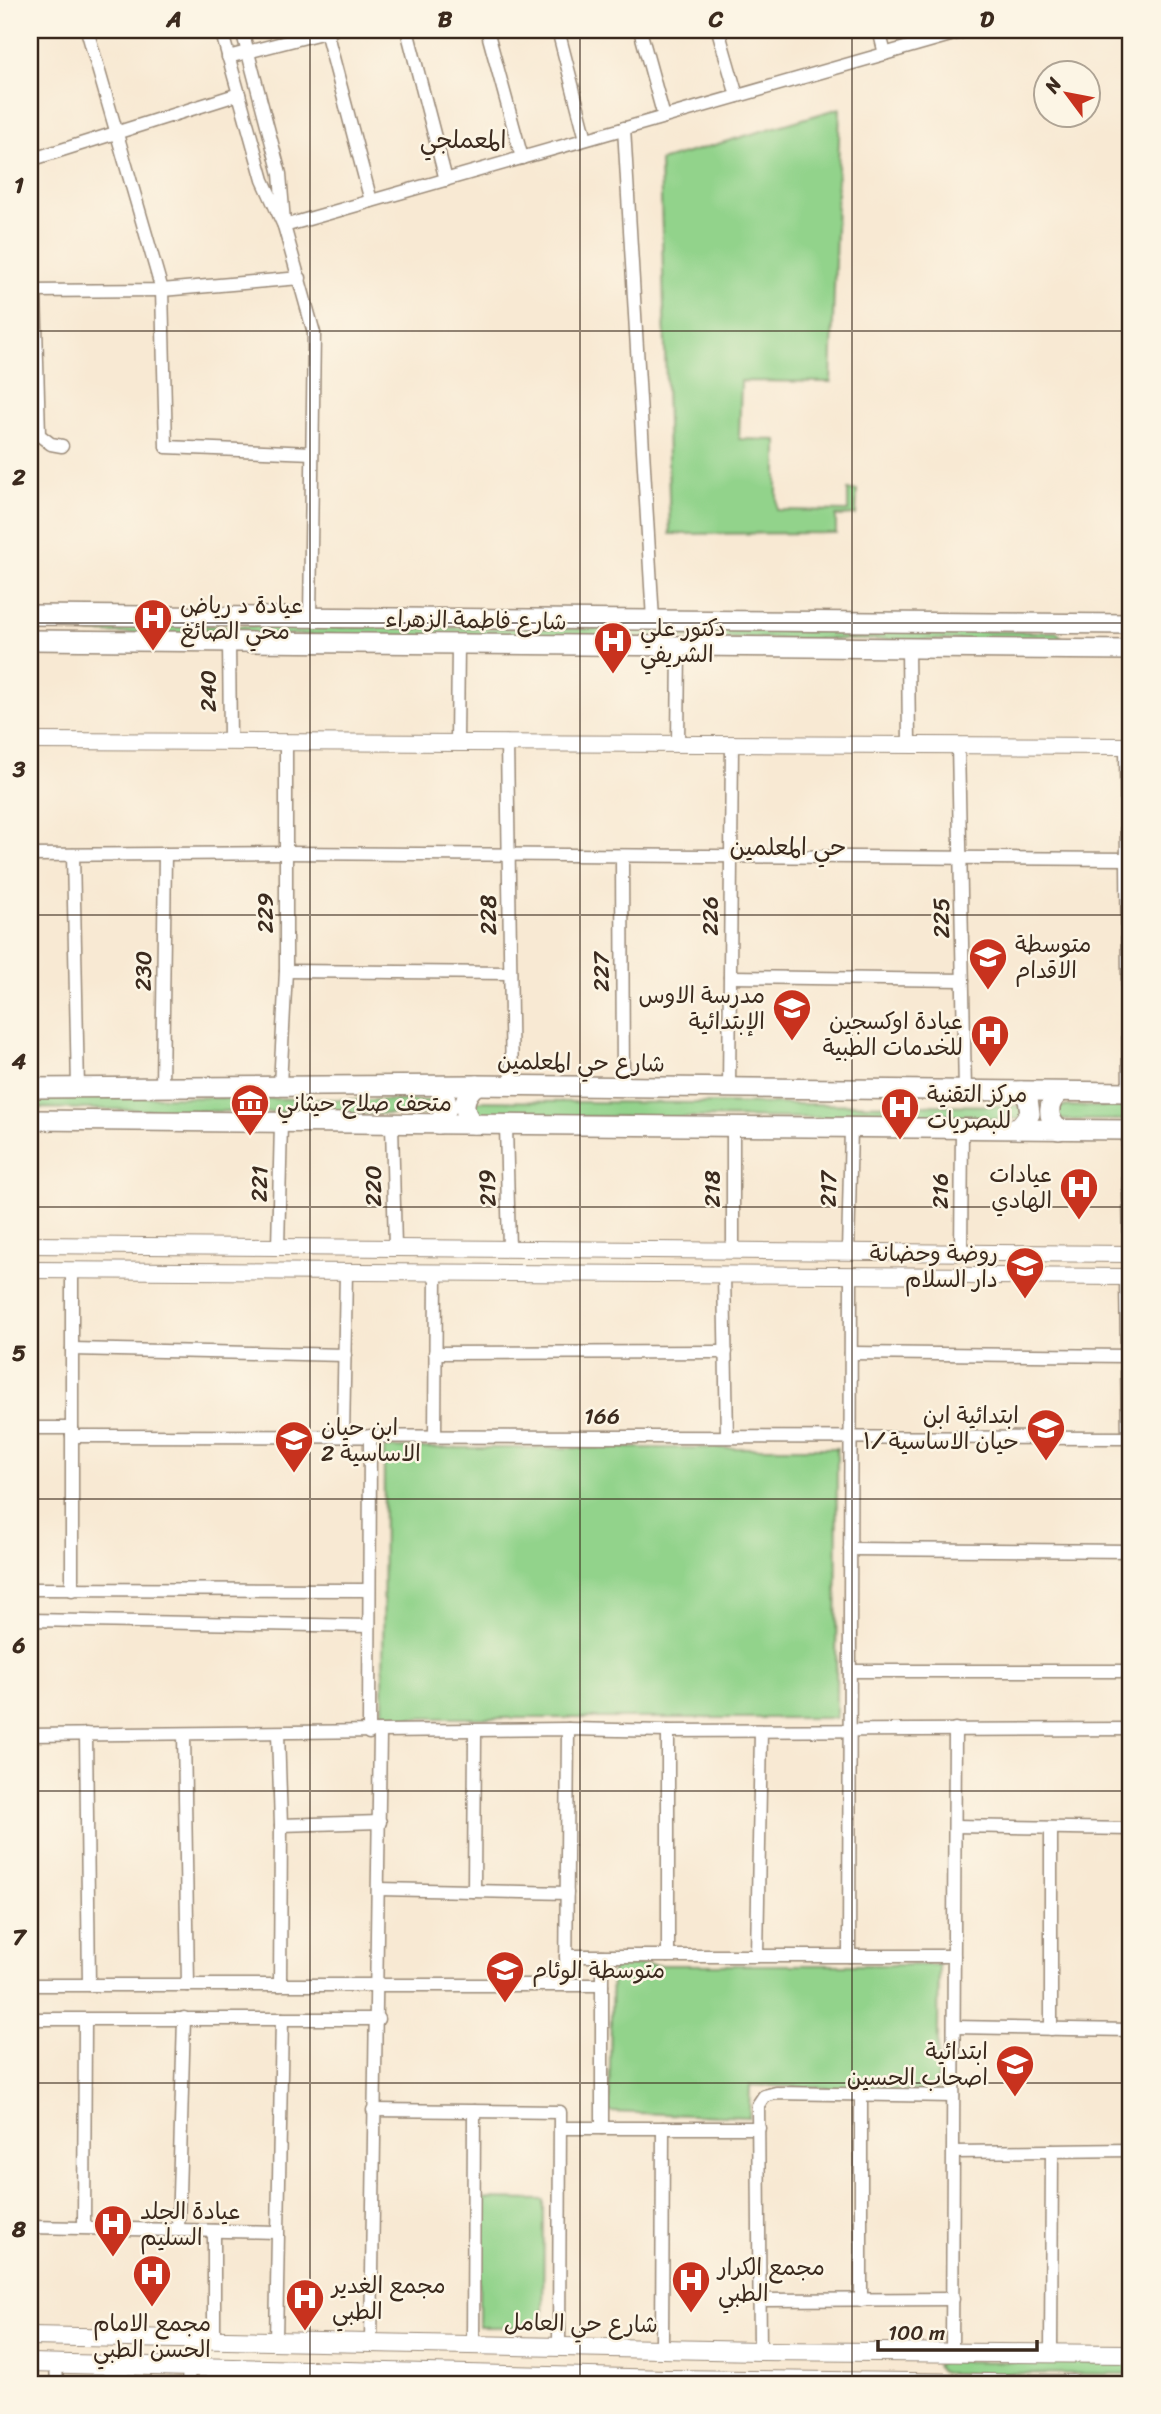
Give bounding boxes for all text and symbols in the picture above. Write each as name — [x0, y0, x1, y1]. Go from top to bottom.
text: A — [165, 0, 182, 40]
text: B — [438, 0, 453, 40]
text: C — [708, 0, 724, 40]
text: D — [980, 0, 995, 40]
north arrow — [1032, 60, 1102, 130]
text: N — [1035, 70, 1071, 100]
district label: المعملجي — [420, 119, 506, 161]
text: 1 — [14, 165, 24, 206]
text: 2 — [11, 457, 26, 498]
place label: عيادة د رياض محي الصائغ — [180, 585, 303, 652]
hospital icon: عيادة د رياض محي الصائغ — [132, 597, 174, 652]
street label: شارع فاطمة الزهراء — [385, 598, 567, 643]
place label: دكتور علي الشريفي — [640, 608, 726, 675]
hospital icon: دكتور علي الشريفي — [592, 620, 634, 675]
street label: 240 — [188, 670, 229, 712]
text: 3 — [12, 749, 26, 790]
district label: حي المعلمين — [730, 826, 846, 868]
street label: 229 — [245, 893, 286, 933]
street label: 228 — [468, 894, 509, 936]
street label: 226 — [690, 896, 731, 936]
street label: 225 — [921, 897, 962, 939]
place label: متوسطة الاقدام — [1015, 924, 1091, 991]
school or university icon: متوسطة الاقدام — [967, 936, 1009, 991]
street label: 230 — [123, 950, 164, 992]
street label: 227 — [581, 950, 622, 992]
place label: مدرسة الاوس الإبتدائية — [639, 975, 765, 1042]
school or university icon: مدرسة الاوس الإبتدائية — [771, 987, 813, 1042]
place label: عيادة اوكسجين للخدمات الطبية — [823, 1001, 963, 1068]
hospital icon: عيادة اوكسجين للخدمات الطبية — [969, 1013, 1011, 1068]
text: 4 — [11, 1041, 27, 1082]
street label: شارع حي المعلمين — [497, 1041, 665, 1084]
place label: مركز التقنية للبصريات — [927, 1074, 1027, 1141]
museum icon: متحف صلاح حيثاني — [229, 1082, 271, 1137]
place label: متحف صلاح حيثاني — [277, 1083, 452, 1124]
hospital icon: مركز التقنية للبصريات — [879, 1086, 921, 1141]
place label: عيادات الهادي — [989, 1154, 1052, 1221]
street label: 221 — [239, 1165, 280, 1203]
street label: 220 — [353, 1165, 394, 1207]
hospital icon: عيادات الهادي — [1058, 1166, 1100, 1221]
street label: 219 — [466, 1169, 509, 1207]
street label: 217 — [808, 1169, 849, 1208]
street label: 218 — [692, 1170, 733, 1208]
street label: 216 — [920, 1173, 961, 1209]
place label: روضة وحضانة دار السلام — [870, 1233, 998, 1300]
school or university icon: روضة وحضانة دار السلام — [1004, 1245, 1046, 1300]
text: 5 — [12, 1333, 26, 1374]
place label: ابتدائية ابن حيان الاساسية /١ — [863, 1395, 1019, 1462]
street label: 166 — [584, 1396, 620, 1437]
place label: ابن حيان الاساسية 2 — [321, 1407, 421, 1474]
school or university icon: ابتدائية ابن حيان الاساسية /١ — [1025, 1407, 1067, 1462]
school or university icon: ابن حيان الاساسية 2 — [273, 1419, 315, 1474]
text: 6 — [11, 1625, 26, 1666]
text: 7 — [12, 1917, 27, 1958]
school or university icon: متوسطة الوئام — [484, 1949, 526, 2004]
place label: متوسطة الوئام — [532, 1950, 665, 1991]
place label: ابتدائية اصحاب الحسين — [847, 2031, 988, 2098]
school or university icon: ابتدائية اصحاب الحسين — [994, 2043, 1036, 2098]
place label: عيادة الجلد السليم — [140, 2191, 240, 2258]
hospital icon: عيادة الجلد السليم — [92, 2203, 134, 2258]
text: 8 — [11, 2209, 26, 2250]
place label: مجمع الكرار الطبي — [716, 2247, 825, 2314]
hospital icon: مجمع الامام الحسن الطبي — [131, 2253, 173, 2308]
hospital icon: مجمع الكرار الطبي — [670, 2259, 712, 2314]
place label: مجمع الغدير الطبي — [330, 2265, 446, 2332]
hospital icon: مجمع الغدير الطبي — [284, 2277, 326, 2332]
street label: شارع حي العامل — [504, 2302, 658, 2345]
place label: مجمع الامام الحسن الطبي — [93, 2303, 211, 2370]
scale bar — [878, 2309, 1037, 2353]
text: 100 m — [888, 2314, 945, 2352]

